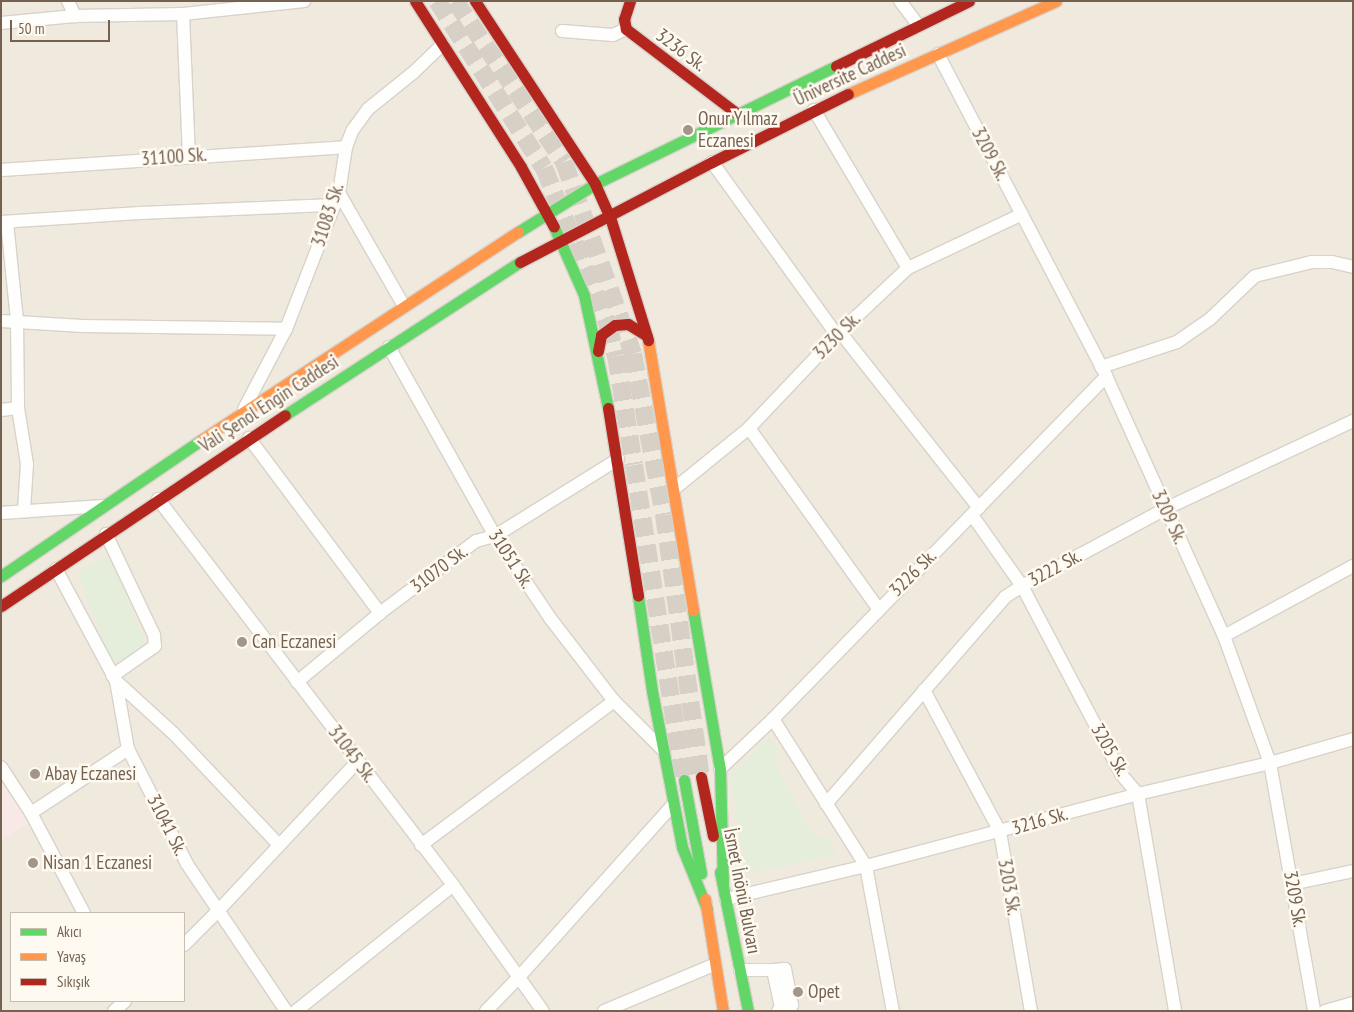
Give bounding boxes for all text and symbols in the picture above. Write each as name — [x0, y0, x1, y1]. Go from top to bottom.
scale bar — [12, 10, 112, 42]
text: 50 m — [18, 19, 44, 38]
street label: 3236 Sk. — [651, 24, 711, 76]
street label: Üniversite Caddesi — [790, 39, 910, 111]
place label: Onur Yılmaz Eczanesi — [698, 108, 778, 152]
street label: 3209 Sk. — [967, 123, 1013, 185]
marker: Onur Yılmaz Eczanesi — [682, 124, 694, 136]
street label: 31100 Sk. — [140, 143, 208, 171]
street label: 31083 Sk. — [307, 180, 349, 250]
street label: 3230 Sk. — [809, 308, 865, 364]
street label: Vali Şenol Engin Caddesi — [195, 351, 343, 457]
street label: 3209 Sk. — [1147, 486, 1191, 548]
street label: 31051 Sk. — [484, 525, 538, 593]
street label: 31070 Sk. — [406, 540, 472, 598]
street label: 3226 Sk. — [885, 545, 941, 601]
street label: 3222 Sk. — [1024, 545, 1086, 591]
place label: Can Eczanesi — [252, 631, 336, 653]
marker: Can Eczanesi — [236, 636, 248, 648]
street label: 3205 Sk. — [1086, 720, 1134, 780]
street label: 31045 Sk. — [323, 721, 381, 787]
place label: Abay Eczanesi — [45, 763, 137, 785]
marker: Abay Eczanesi — [29, 768, 41, 780]
street label: 31041 Sk. — [142, 791, 192, 859]
street label: 3216 Sk. — [1009, 802, 1071, 840]
street label: İsmet İnönü Bulvarı — [719, 826, 765, 956]
place label: Nisan 1 Eczanesi — [43, 852, 152, 874]
marker: Nisan 1 Eczanesi — [27, 857, 39, 869]
street label: 3203 Sk. — [993, 857, 1025, 917]
street label: 3209 Sk. — [1279, 869, 1311, 929]
legend — [10, 912, 185, 1002]
text: Akıcı — [57, 922, 82, 941]
text: Yavaş — [57, 947, 86, 966]
text: Sıkışık — [57, 972, 90, 991]
place label: Opet — [808, 981, 840, 1003]
marker: Opet — [792, 986, 804, 998]

